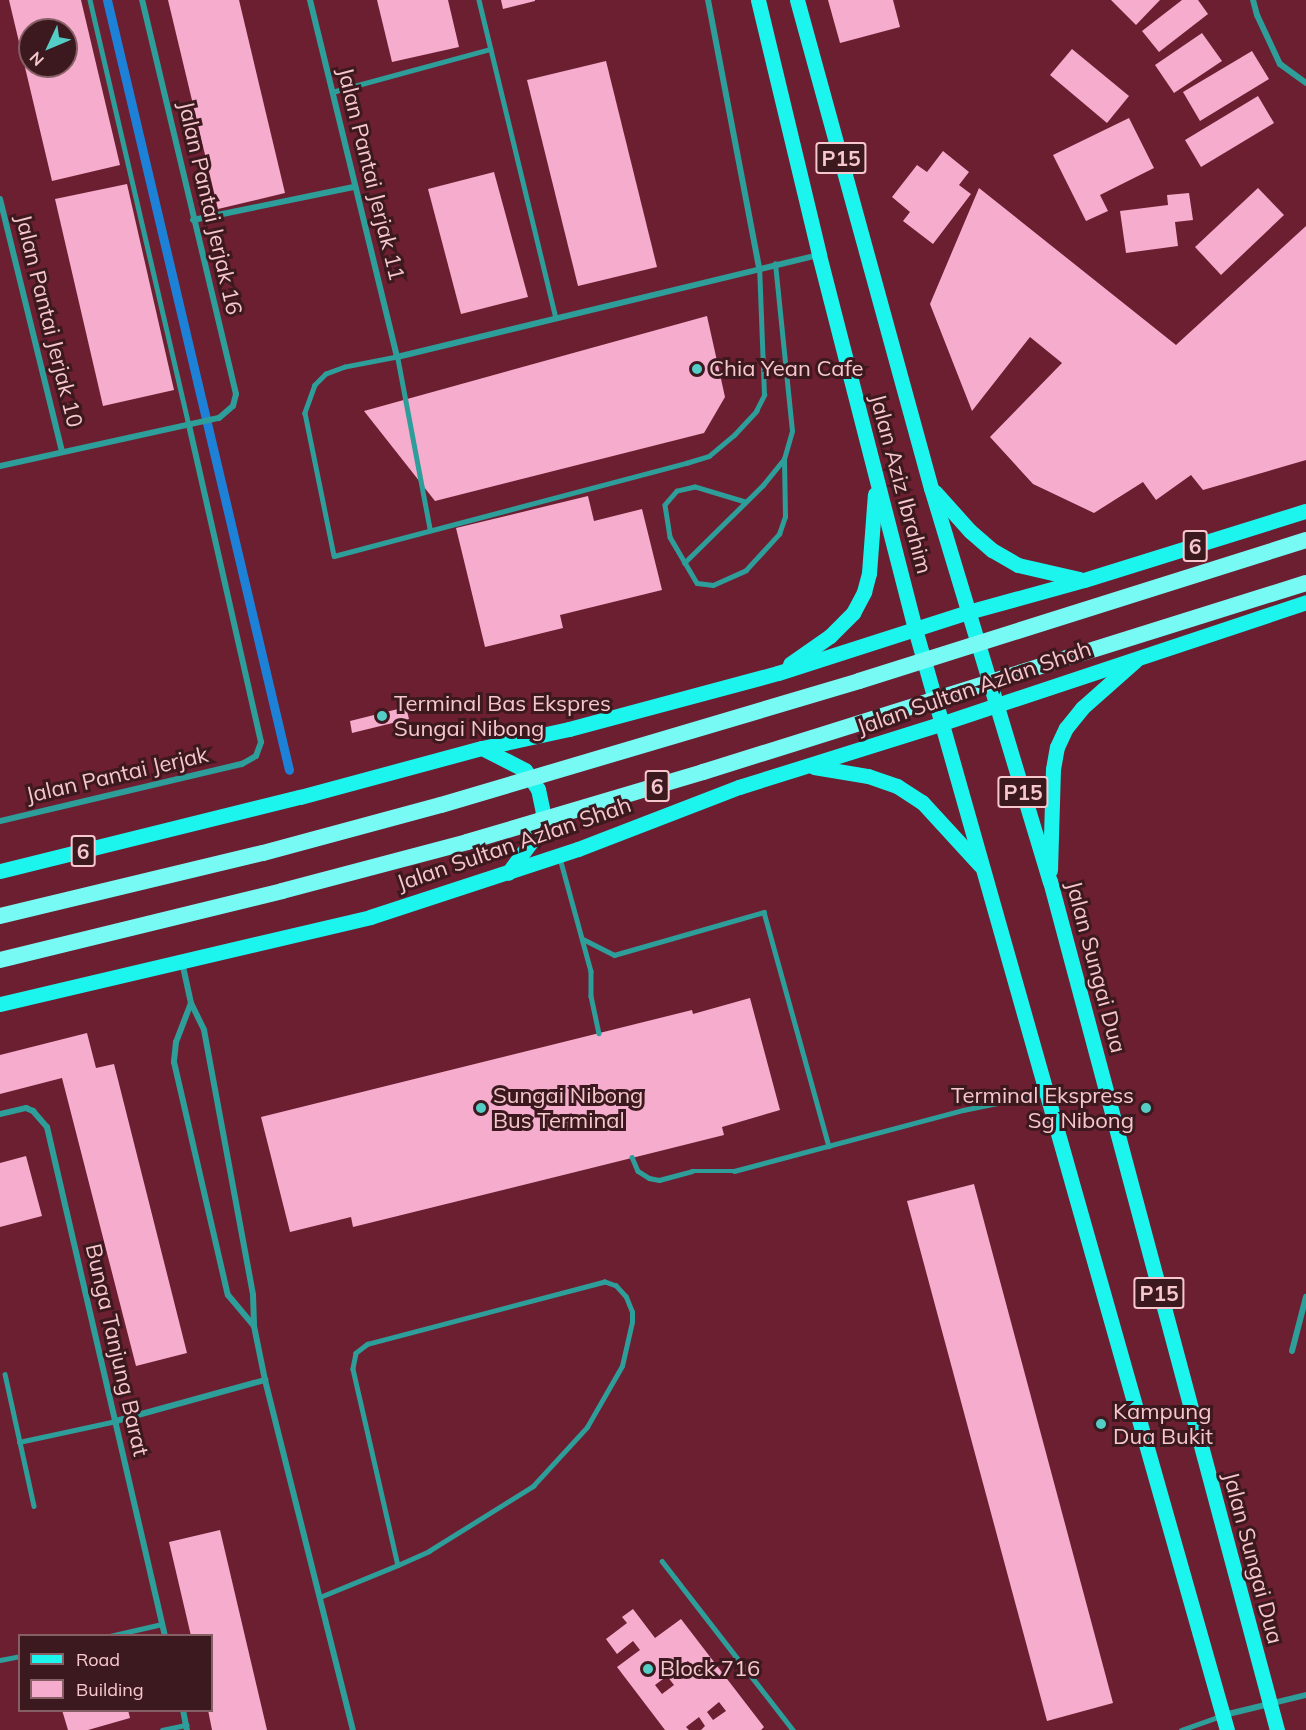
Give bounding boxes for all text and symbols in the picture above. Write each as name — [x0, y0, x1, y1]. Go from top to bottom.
north arrow — [18, 18, 78, 78]
text: N — [25, 48, 48, 70]
street label: Jalan Pantai Jerjak 11 — [332, 65, 410, 283]
street label: Jalan Pantai Jerjak 16 — [173, 99, 247, 317]
road number: P15 — [814, 140, 868, 176]
street label: Jalan Pantai Jerjak 10 — [10, 212, 88, 430]
place label: Chia Yean Cafe — [709, 356, 864, 382]
marker: Chia Yean Cafe — [690, 362, 704, 376]
street label: Jalan Aziz Ibrahim — [864, 391, 938, 577]
road number: 6 — [1182, 528, 1208, 564]
street label: Jalan Sultan Azlan Shah — [853, 635, 1095, 741]
place label: Terminal Bas Ekspres Sungai Nibong — [394, 690, 611, 742]
marker: Terminal Bas Ekspres Sungai Nibong — [375, 709, 389, 723]
street label: Jalan Pantai Jerjak — [23, 741, 211, 809]
road number: 6 — [644, 768, 670, 804]
road number: P15 — [996, 774, 1050, 810]
street label: Jalan Sultan Azlan Shah — [393, 791, 635, 897]
road number: 6 — [70, 833, 97, 869]
street label: Jalan Sungai Dua — [1060, 878, 1132, 1056]
place label: Sungai Nibong Bus Terminal — [493, 1082, 643, 1134]
place label: Terminal Ekspress Sg Nibong — [951, 1082, 1134, 1134]
marker: Sungai Nibong Bus Terminal — [474, 1101, 488, 1115]
marker: Terminal Ekspress Sg Nibong — [1139, 1101, 1153, 1115]
street label: Bunga Tanjung Barat — [80, 1241, 154, 1459]
road number: P15 — [1132, 1275, 1186, 1311]
place label: Kampung Dua Bukit — [1113, 1398, 1213, 1450]
marker: Kampung Dua Bukit — [1094, 1417, 1108, 1431]
street label: Jalan Sungai Dua — [1217, 1469, 1289, 1647]
legend — [18, 1634, 213, 1712]
text: Road — [76, 1648, 120, 1671]
place label: Block 716 — [660, 1656, 760, 1682]
marker: Block 716 — [641, 1662, 655, 1676]
text: Building — [76, 1678, 144, 1701]

